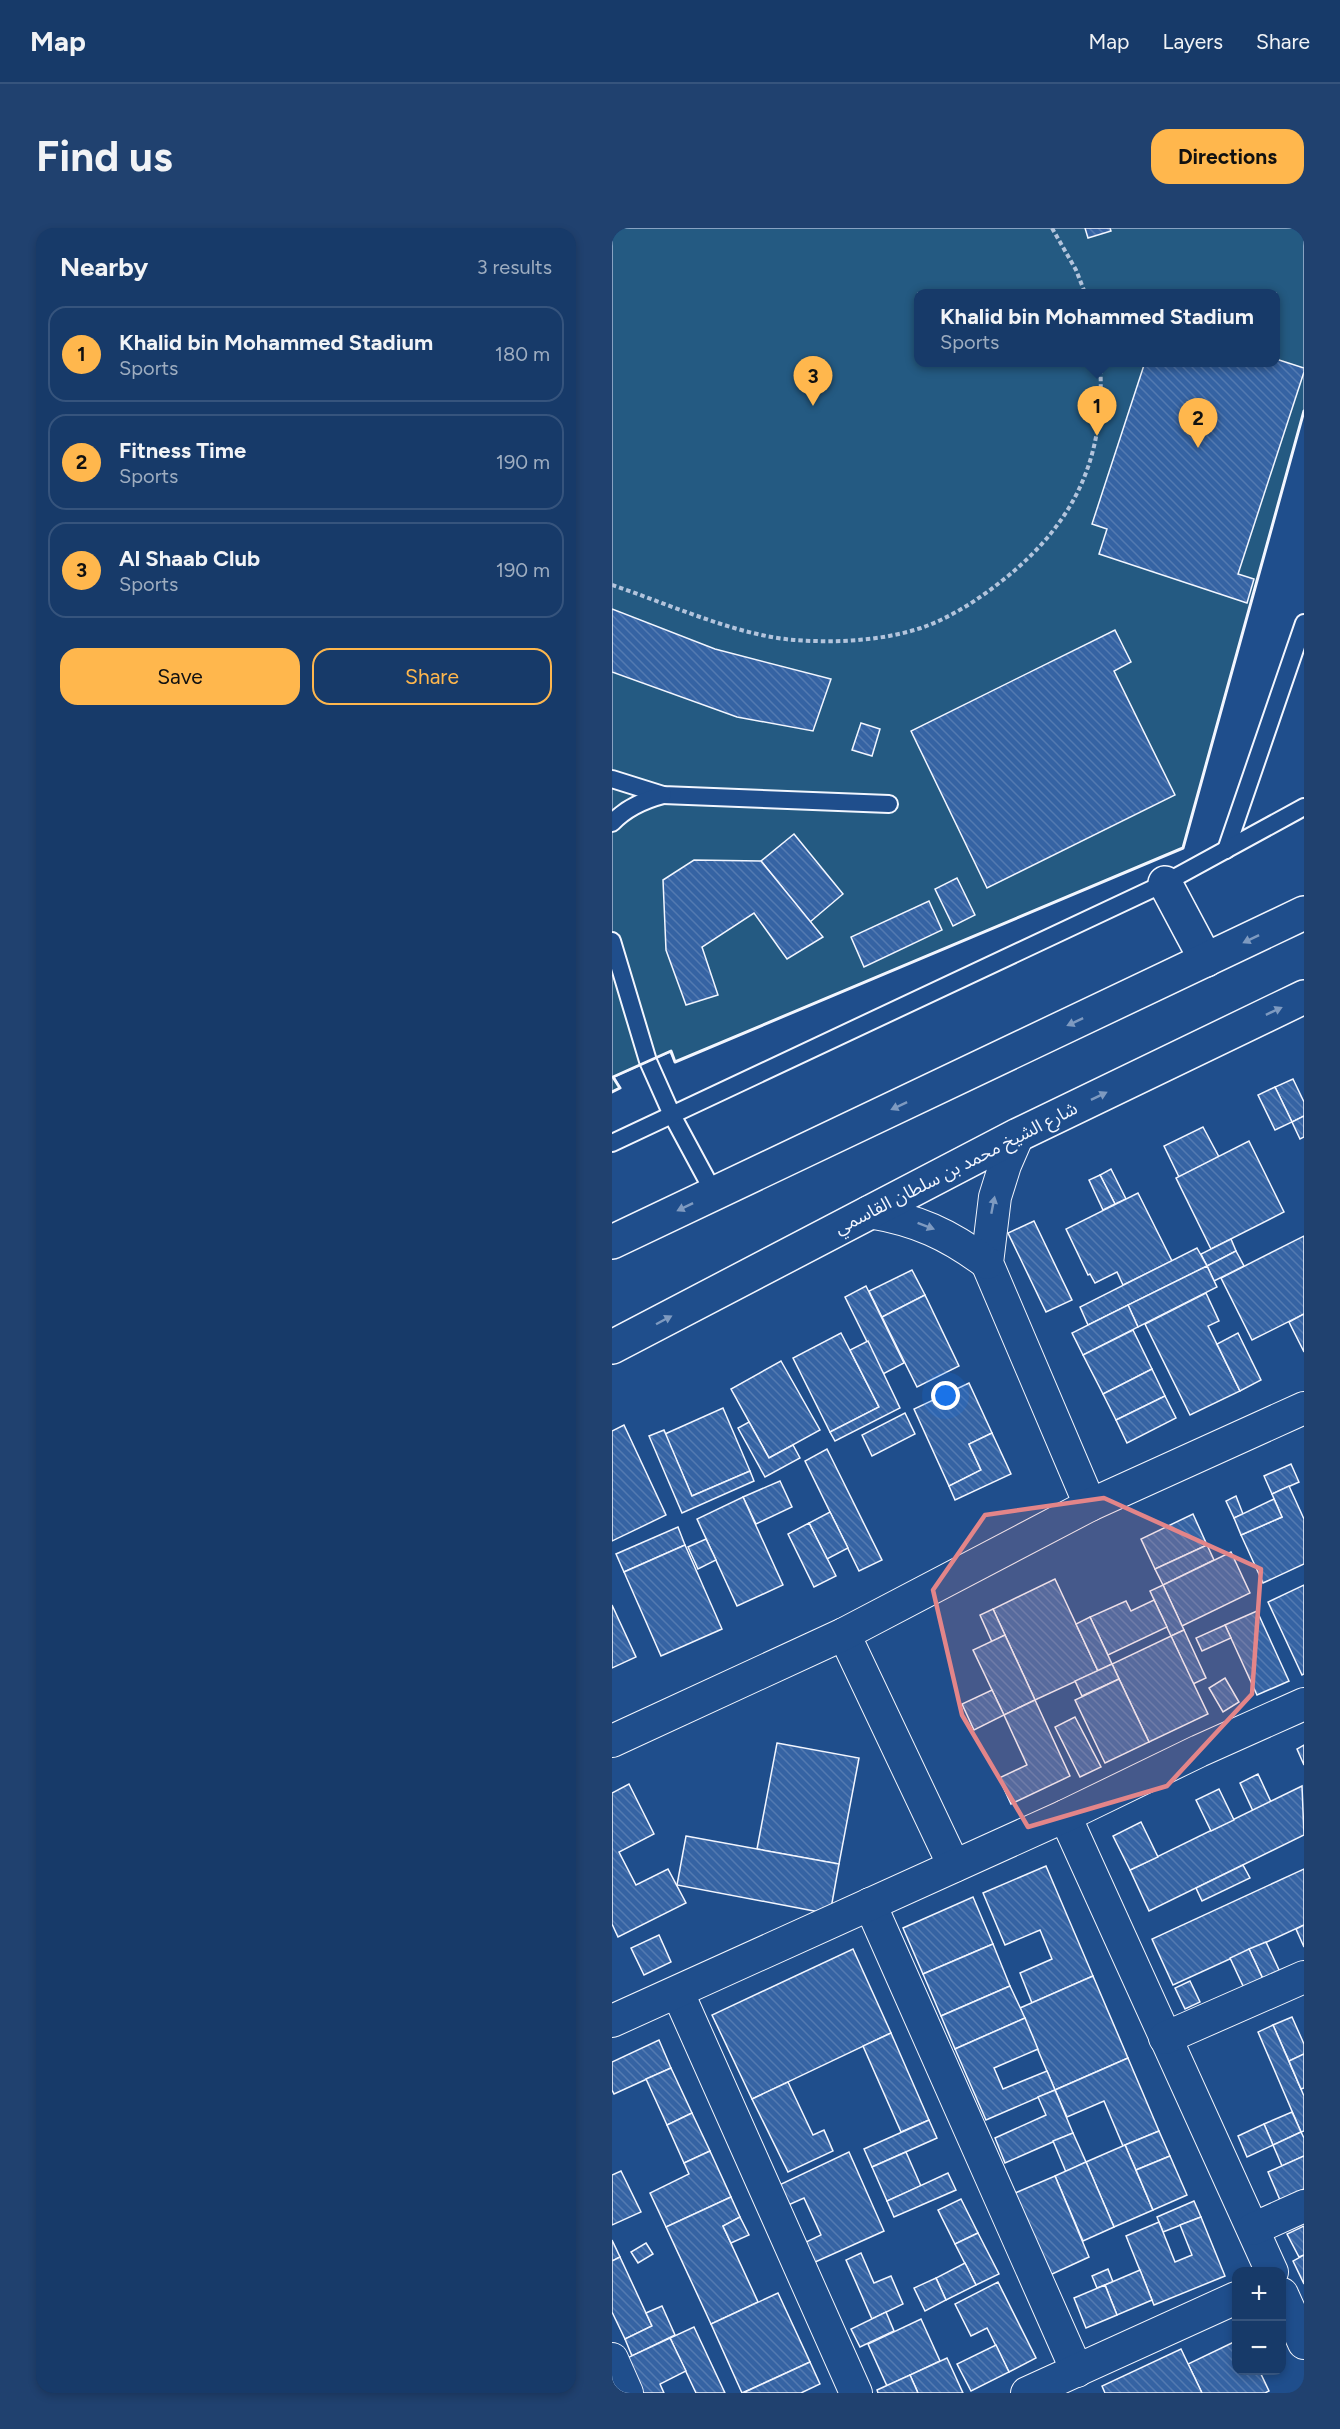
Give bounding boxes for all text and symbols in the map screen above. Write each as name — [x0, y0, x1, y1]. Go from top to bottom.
text: Map — [30, 24, 86, 58]
text: Map — [1089, 29, 1129, 54]
text: Layers — [1162, 29, 1223, 54]
text: Share — [1256, 29, 1310, 54]
button: Directions — [1151, 129, 1304, 184]
text: Find us — [36, 131, 173, 182]
text: Nearby — [60, 251, 148, 283]
text: 3 results — [477, 255, 552, 279]
popup — [914, 289, 1280, 367]
text: Khalid bin Mohammed Stadium — [940, 303, 1254, 330]
text: Khalid bin Mohammed Stadium — [119, 329, 433, 356]
text: Sports — [940, 330, 999, 354]
text: 1 — [77, 342, 86, 366]
text: 180 m — [495, 342, 550, 366]
text: Sports — [119, 356, 178, 380]
pin: 3 — [794, 356, 832, 406]
pin: 1 — [1078, 386, 1116, 436]
pin: 2 — [1178, 398, 1218, 448]
text: Fitness Time — [119, 437, 246, 464]
text: 2 — [76, 450, 87, 474]
text: 190 m — [496, 450, 550, 474]
text: Sports — [119, 464, 178, 488]
text: Al Shaab Club — [119, 545, 260, 572]
text: 3 — [76, 558, 87, 582]
text: 190 m — [496, 558, 550, 582]
text: Sports — [119, 572, 178, 596]
button: Save — [60, 648, 300, 705]
button: Share — [312, 648, 552, 705]
one-way arrow — [1243, 934, 1260, 943]
one-way arrow — [1266, 1007, 1283, 1016]
one-way arrow — [1067, 1018, 1084, 1027]
one-way arrow — [1090, 1091, 1107, 1100]
street label: شارع الشيخ محمد بن سلطان القاسمي — [831, 1097, 1082, 1242]
one-way arrow — [890, 1101, 907, 1110]
one-way arrow — [989, 1195, 998, 1214]
one-way arrow — [676, 1203, 693, 1212]
one-way arrow — [917, 1222, 935, 1232]
one-way arrow — [655, 1315, 673, 1325]
your location — [931, 1381, 960, 1410]
map controls — [1232, 2267, 1286, 2375]
button: + — [1232, 2267, 1286, 2321]
button: − — [1232, 2321, 1286, 2375]

